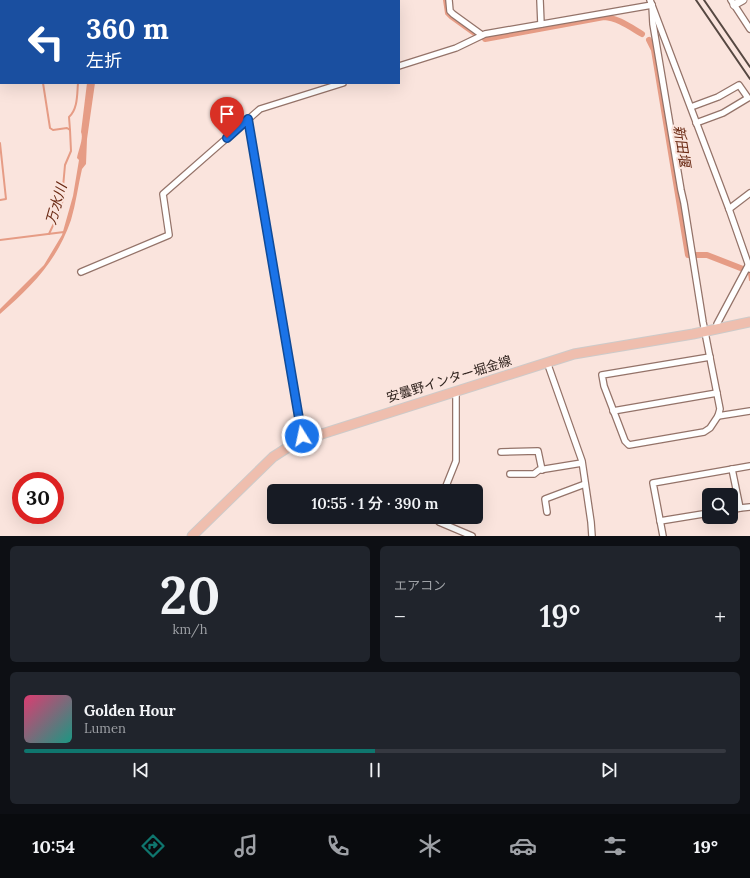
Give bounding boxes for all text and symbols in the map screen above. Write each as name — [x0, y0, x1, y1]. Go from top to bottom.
text: 360 m — [86, 11, 169, 47]
icon: left — [20, 16, 72, 68]
text: 左折 — [86, 49, 122, 72]
pin — [210, 97, 244, 138]
icon: arrive — [216, 103, 238, 125]
water label: 新田堰 — [670, 124, 695, 171]
water label: 万水川 — [42, 179, 71, 227]
street label: 安曇野インター堀金線 — [384, 352, 514, 406]
position arrow — [281, 415, 323, 457]
speed limit sign: 30 — [12, 472, 64, 524]
map controls — [702, 488, 738, 524]
button: search — [702, 488, 738, 524]
text: 10:55 · 1 分 · 390 m — [311, 494, 439, 513]
text: 20 — [160, 562, 220, 628]
text: エアコン — [394, 577, 446, 594]
text: 19° — [540, 597, 580, 635]
text: − — [394, 602, 406, 630]
text: + — [714, 602, 726, 630]
text: km/h — [172, 621, 208, 638]
text: Golden Hour — [84, 701, 176, 720]
text: Lumen — [84, 720, 126, 737]
icon: previous — [130, 759, 152, 781]
icon: pause — [364, 759, 386, 781]
icon: next — [598, 759, 620, 781]
icon: directions — [139, 832, 167, 860]
icon: music — [232, 832, 260, 860]
icon: phone — [324, 832, 352, 860]
icon: climate — [416, 832, 444, 860]
icon: car — [509, 832, 537, 860]
icon: filters — [601, 832, 629, 860]
text: 10:54 — [32, 835, 75, 858]
text: 19° — [693, 835, 718, 858]

